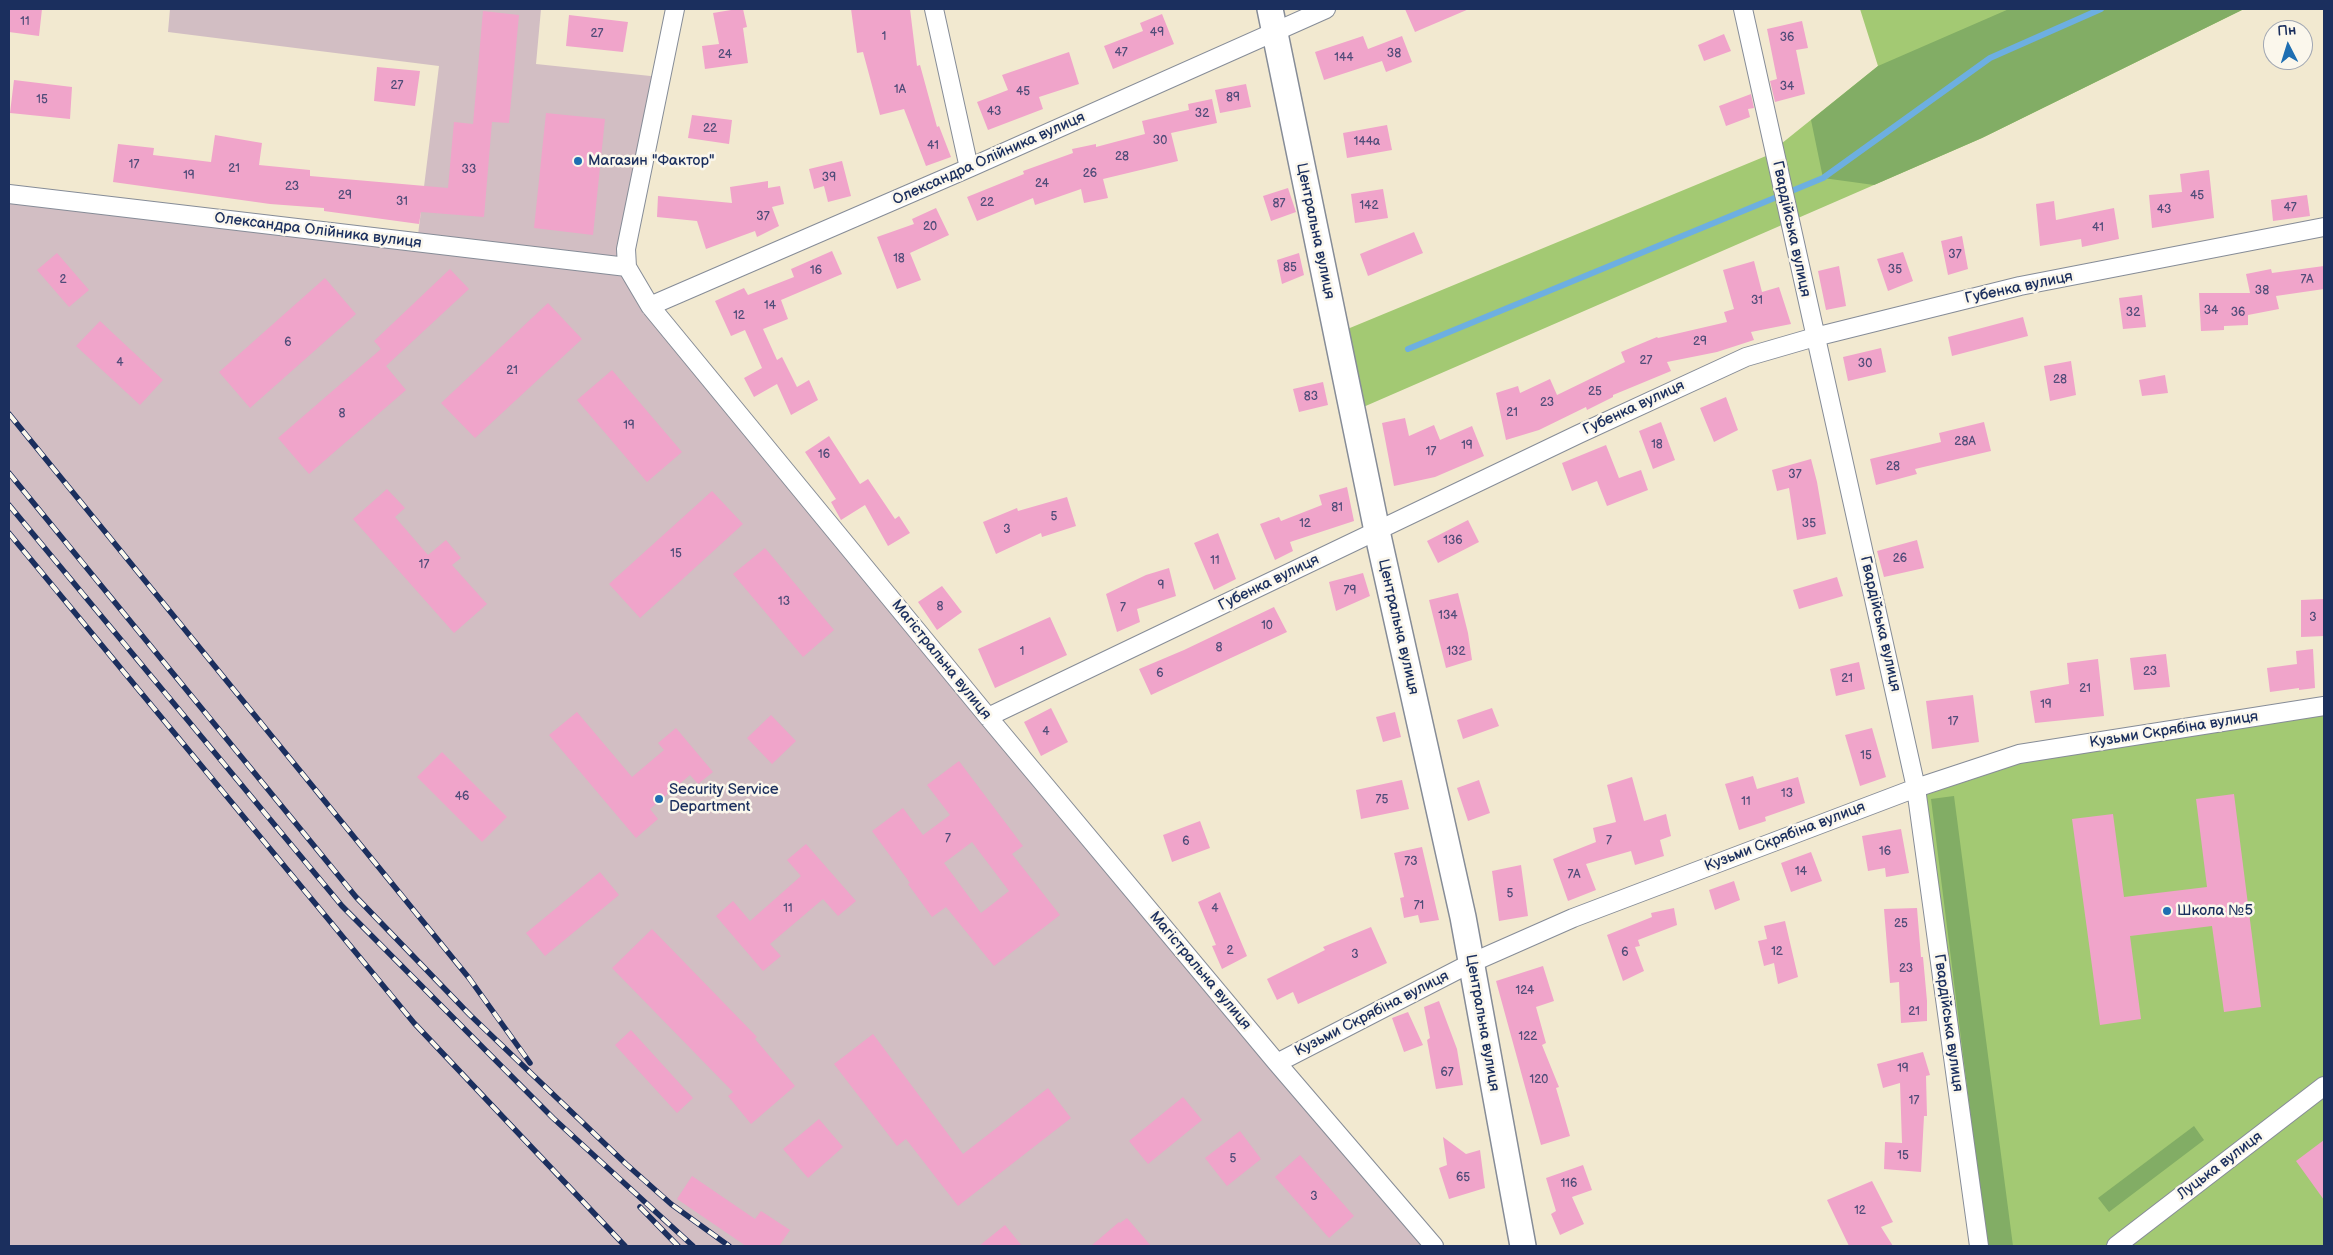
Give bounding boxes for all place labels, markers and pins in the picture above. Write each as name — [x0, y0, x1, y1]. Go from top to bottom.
place label: Магазин "Фактор" — [588, 152, 714, 170]
marker: Магазин "Фактор" — [572, 155, 584, 167]
place label: Security Service Department — [669, 781, 779, 816]
marker: Security Service Department — [653, 793, 665, 805]
place label: Школа №5 — [2177, 902, 2253, 920]
marker: Школа №5 — [2161, 905, 2173, 917]

